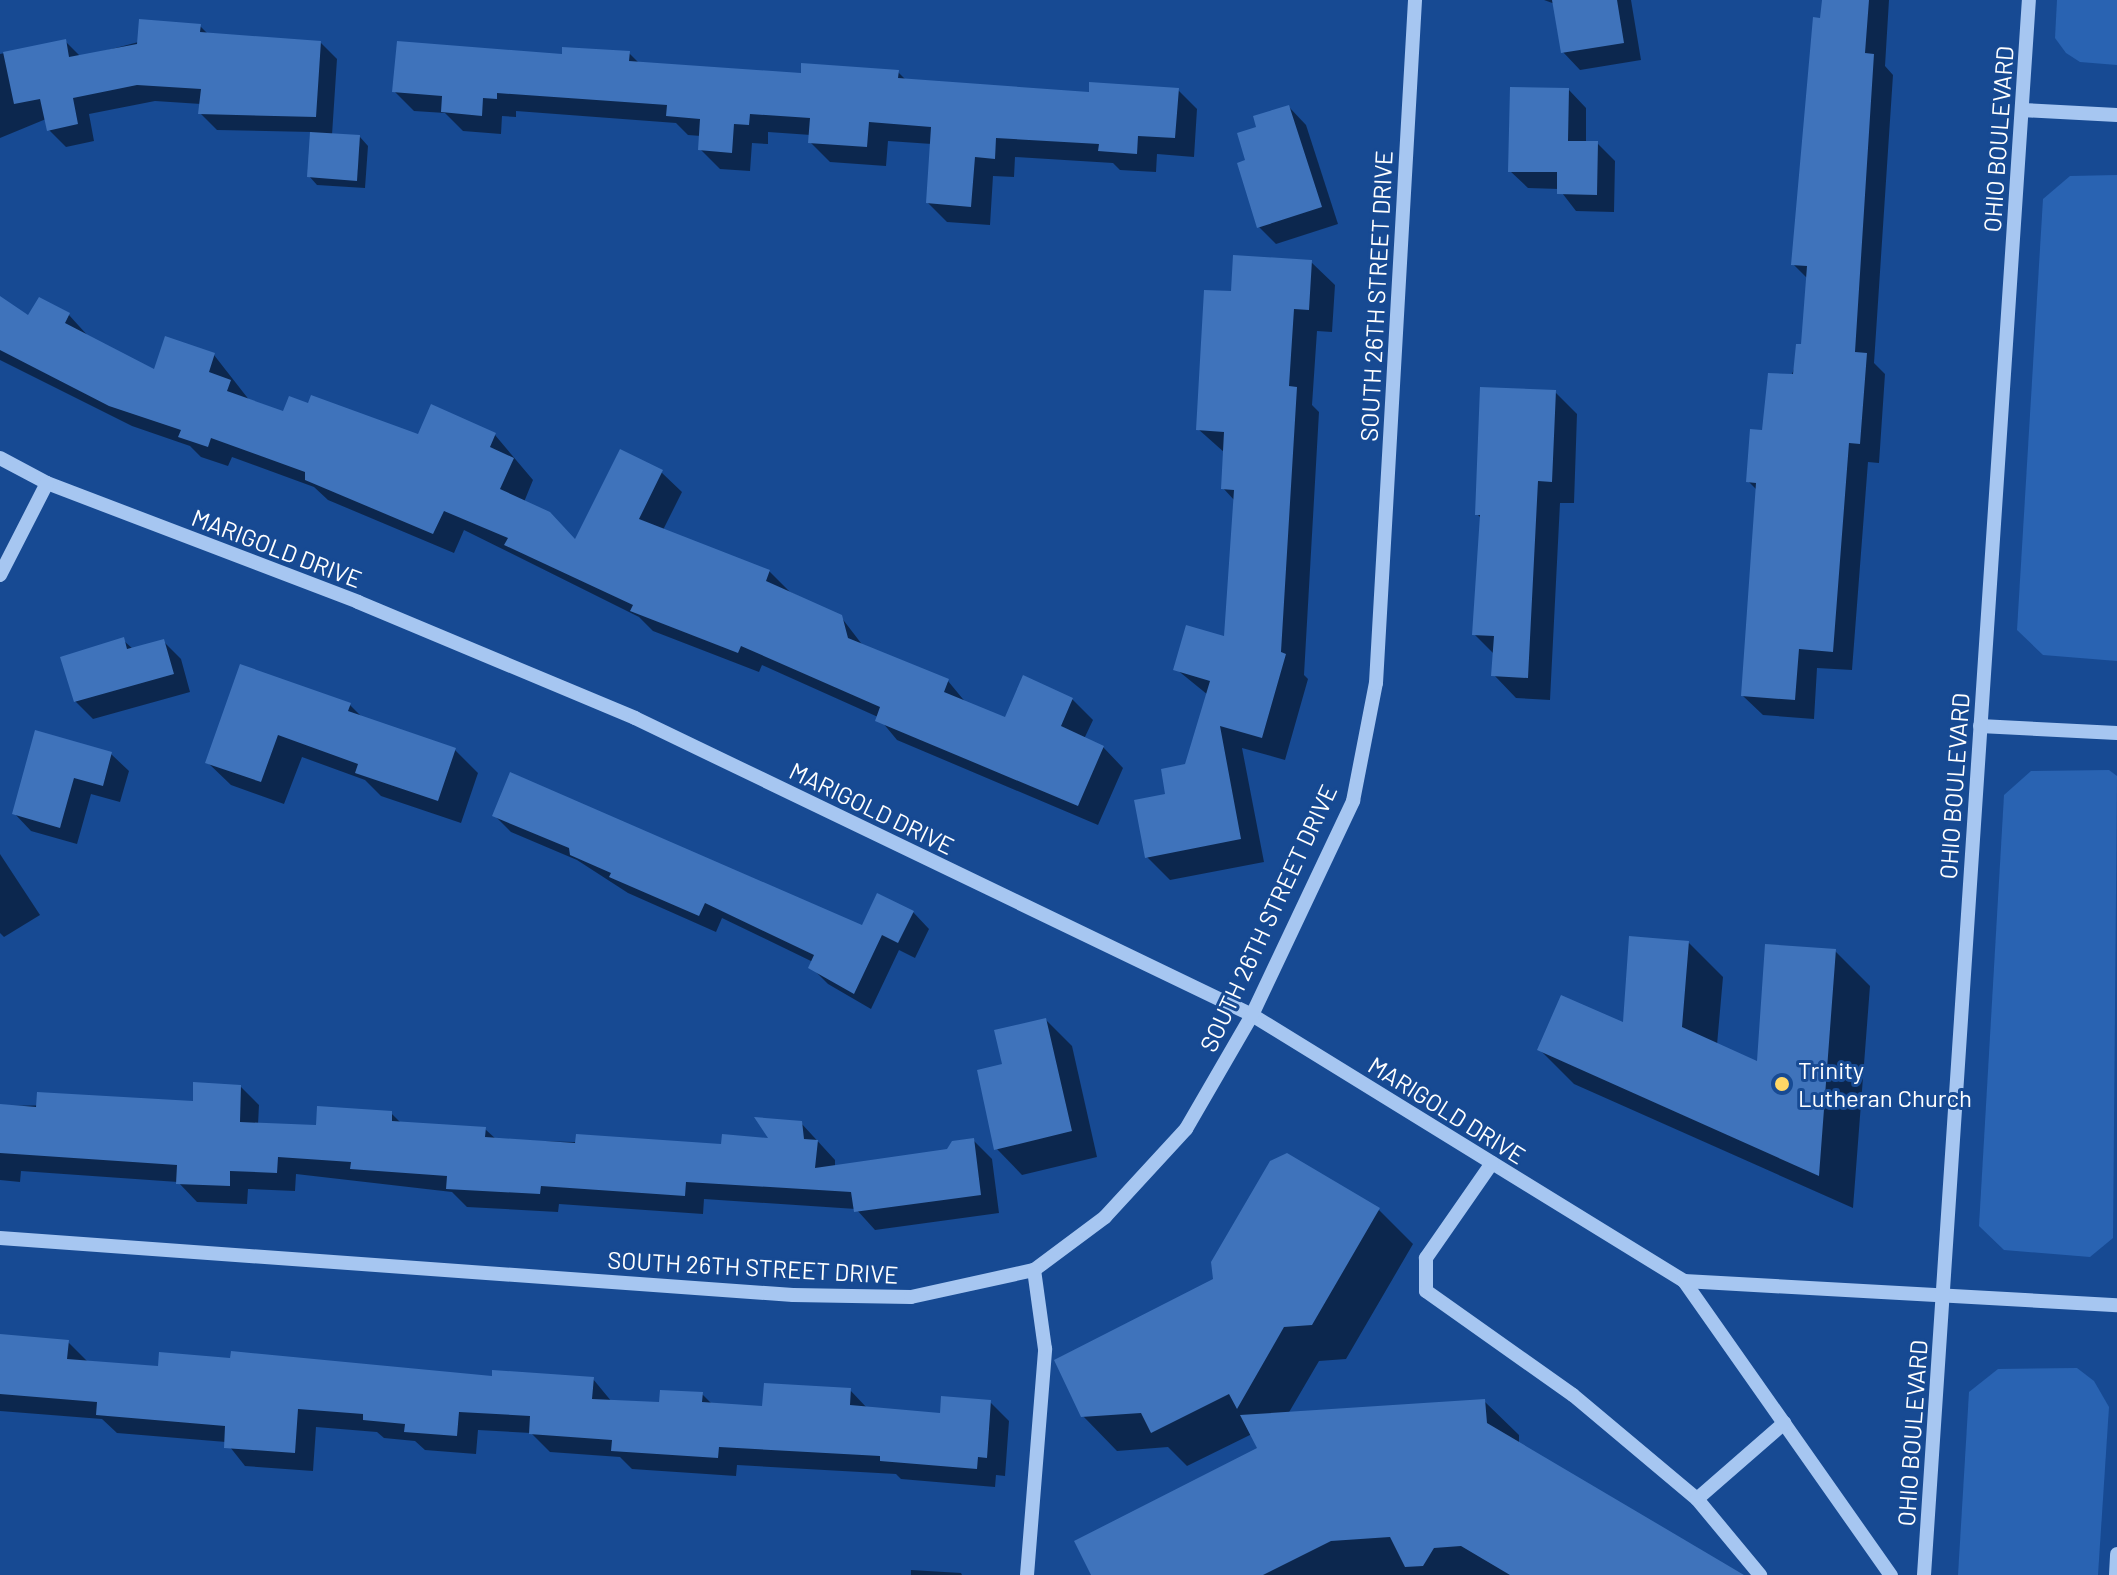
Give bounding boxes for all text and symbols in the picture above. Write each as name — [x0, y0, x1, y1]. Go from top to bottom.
street label: OHIO BOULEVARD — [1977, 45, 2019, 233]
street label: SOUTH 26TH STREET DRIVE — [1354, 150, 1398, 442]
street label: MARIGOLD DRIVE — [188, 502, 366, 594]
street label: OHIO BOULEVARD — [1933, 692, 1975, 880]
street label: MARIGOLD DRIVE — [785, 756, 959, 860]
street label: SOUTH 26TH STREET DRIVE — [1193, 780, 1343, 1056]
street label: MARIGOLD DRIVE — [1363, 1050, 1531, 1170]
place label: Trinity Lutheran Church — [1798, 1056, 1972, 1112]
marker: Trinity Lutheran Church — [1773, 1075, 1791, 1093]
street label: SOUTH 26TH STREET DRIVE — [607, 1245, 899, 1289]
street label: OHIO BOULEVARD — [1891, 1339, 1933, 1527]

